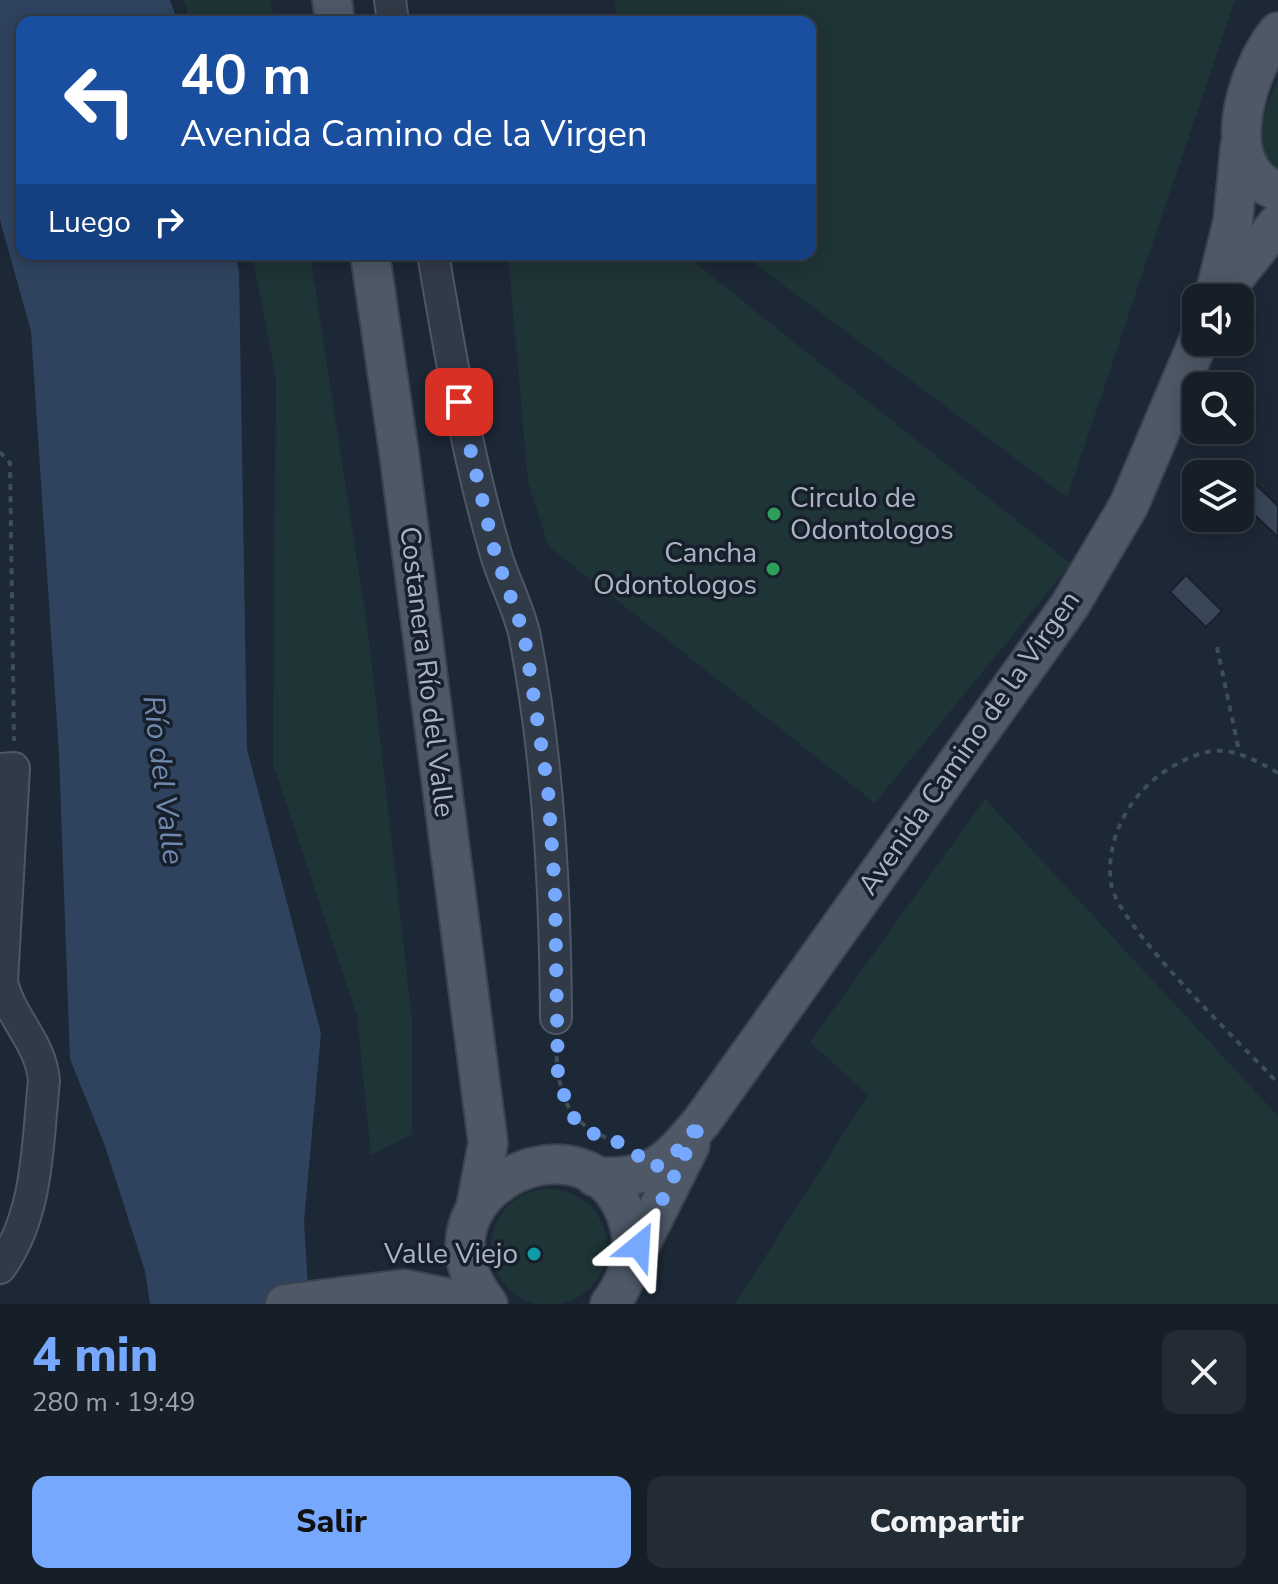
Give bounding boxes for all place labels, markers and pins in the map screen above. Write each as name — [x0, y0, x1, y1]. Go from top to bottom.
pin — [425, 368, 493, 436]
place label: Circulo de Odontologos — [790, 479, 954, 549]
marker: Circulo de Odontologos — [765, 505, 783, 523]
place label: Cancha Odontologos — [593, 534, 757, 604]
marker: Cancha Odontologos — [764, 560, 782, 578]
place label: Valle Viejo — [383, 1235, 518, 1273]
marker: Valle Viejo — [525, 1245, 543, 1263]

